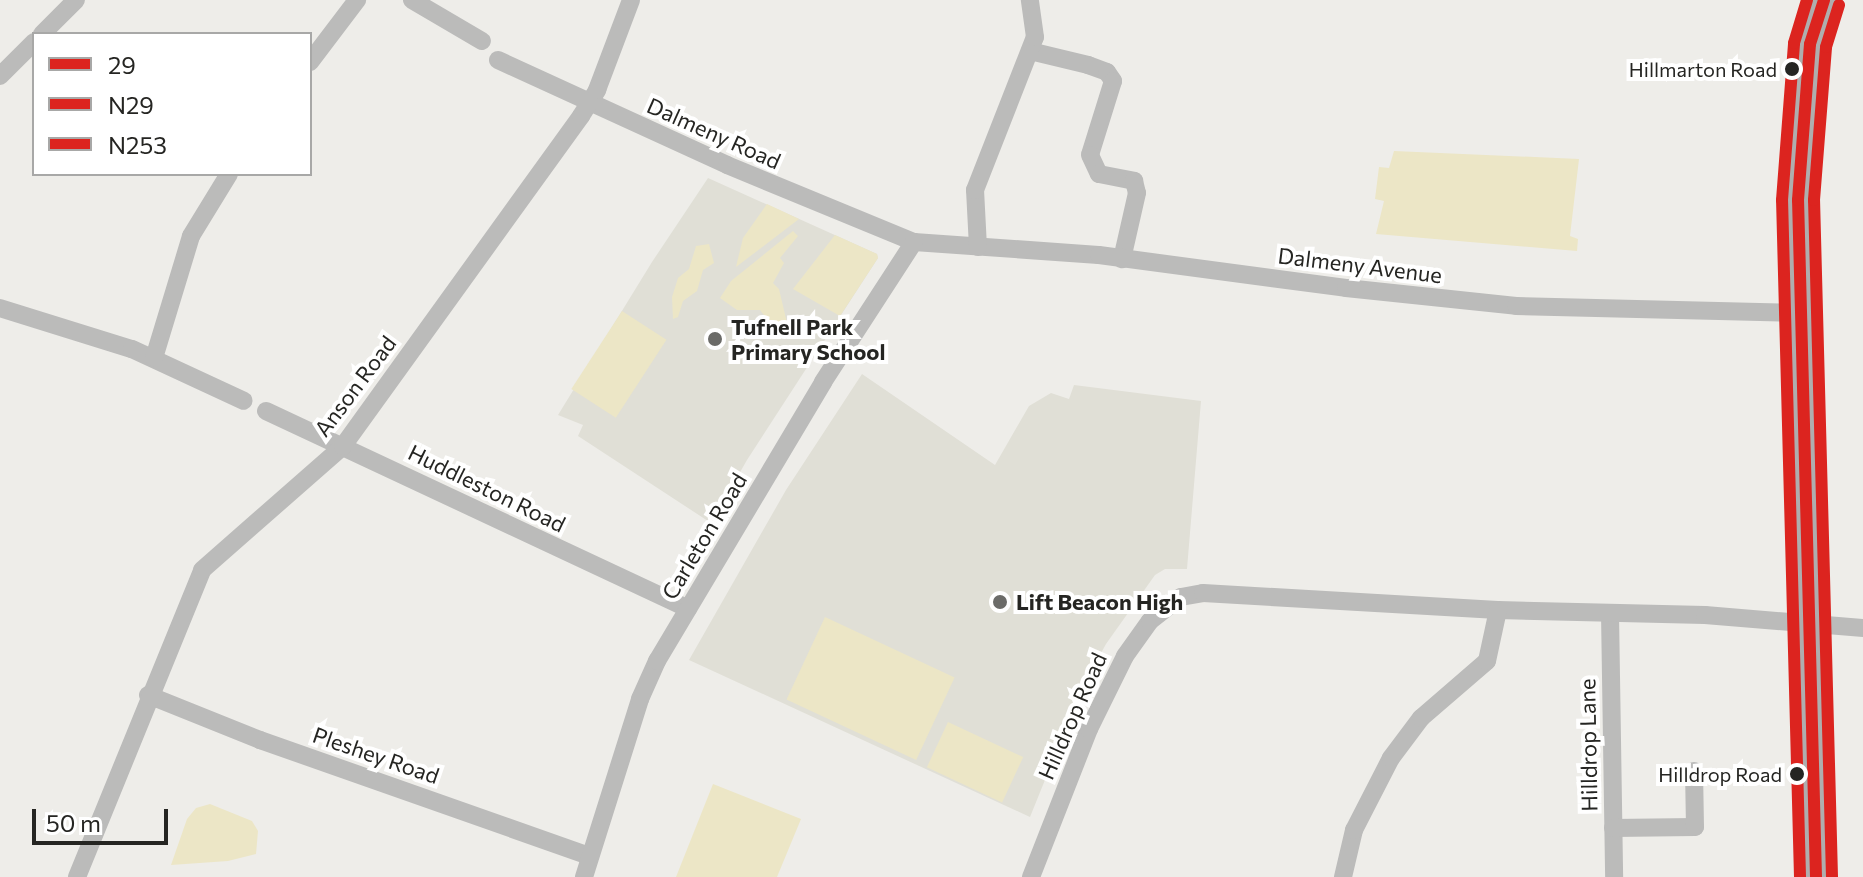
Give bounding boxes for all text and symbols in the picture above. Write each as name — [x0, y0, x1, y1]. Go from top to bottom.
legend — [32, 32, 312, 176]
text: 29 — [108, 50, 136, 79]
place label: Hillmarton Road — [1629, 57, 1777, 81]
marker: Hillmarton Road — [1784, 61, 1800, 77]
text: N29 — [108, 90, 154, 119]
street label: Dalmeny Road — [643, 92, 785, 174]
text: N253 — [108, 130, 167, 159]
street label: Dalmeny Avenue — [1276, 242, 1444, 288]
place label: Tufnell Park Primary School — [731, 313, 886, 364]
street label: Anson Road — [309, 330, 401, 442]
marker: Tufnell Park Primary School — [706, 330, 724, 348]
street label: Huddleston Road — [404, 439, 570, 537]
street label: Carleton Road — [656, 468, 752, 604]
place label: Lift Beacon High — [1016, 589, 1183, 615]
marker: Lift Beacon High — [991, 593, 1009, 611]
street label: Hilldrop Road — [1032, 648, 1112, 784]
street label: Hilldrop Lane — [1574, 678, 1602, 812]
street label: Pleshey Road — [309, 721, 443, 789]
place label: Hilldrop Road — [1658, 762, 1782, 786]
marker: Hilldrop Road — [1789, 766, 1805, 782]
scale bar — [36, 793, 172, 843]
text: 50 m — [46, 808, 101, 837]

